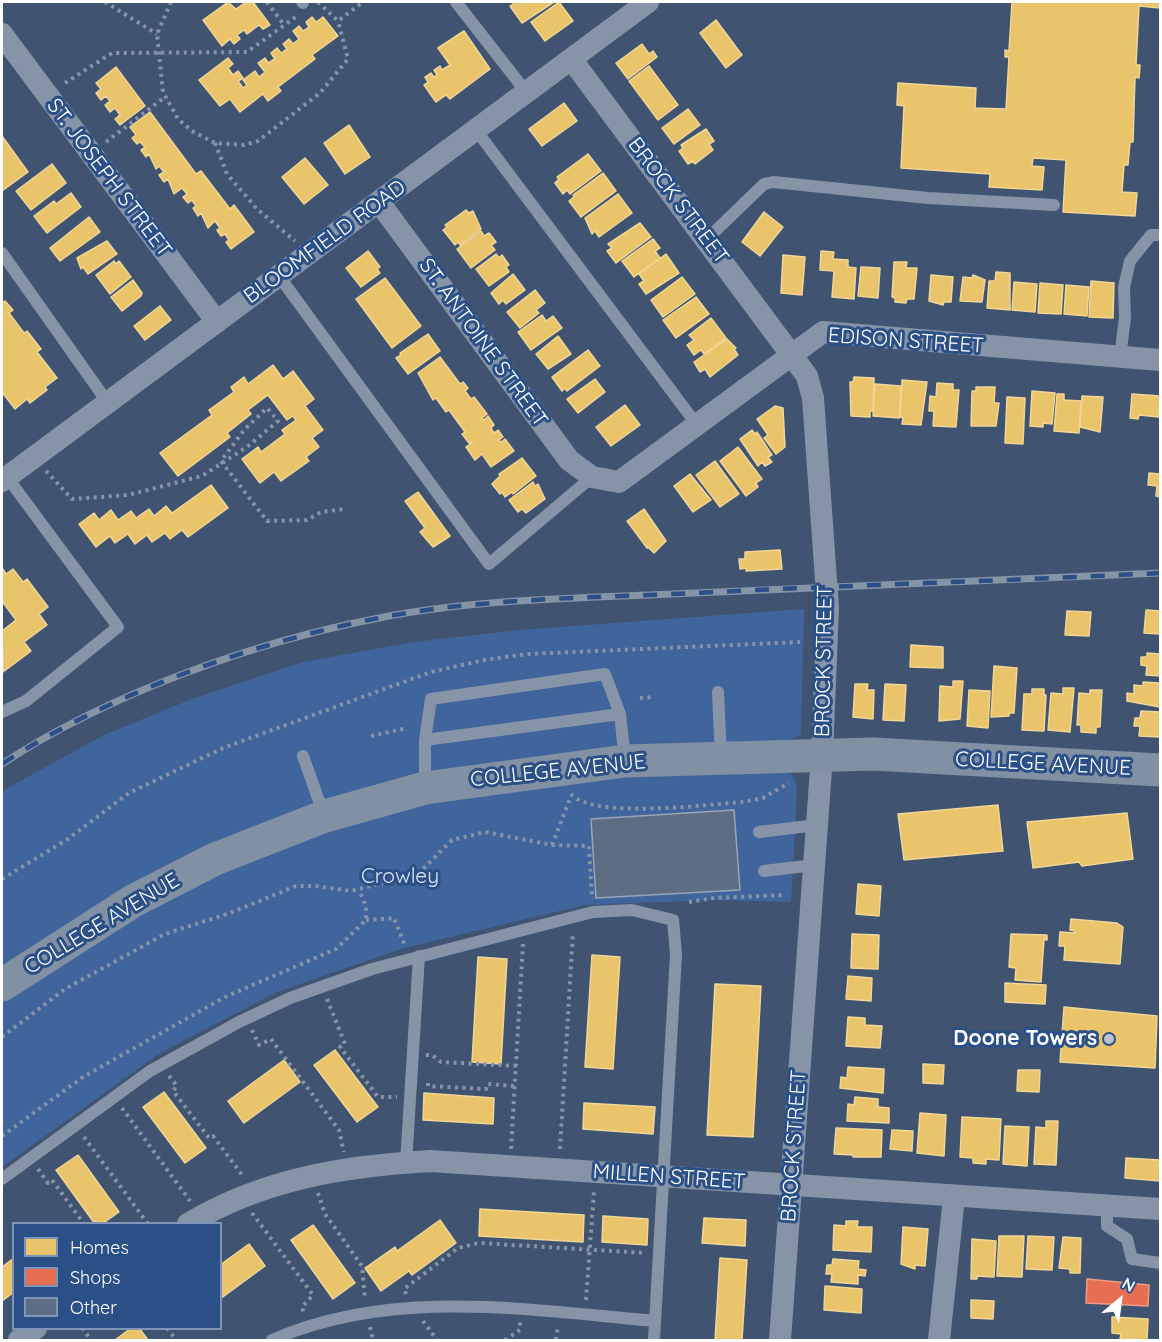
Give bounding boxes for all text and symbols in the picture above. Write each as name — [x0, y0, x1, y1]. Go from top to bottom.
street label: ST. JOSEPH STREET — [41, 94, 177, 262]
street label: BROCK STREET — [622, 133, 734, 269]
street label: BLOOMFIELD ROAD — [239, 175, 411, 309]
street label: ST. ANTOINE STREET — [413, 254, 553, 432]
street label: EDISON STREET — [827, 323, 985, 359]
street label: BROCK STREET — [810, 585, 838, 737]
street label: COLLEGE AVENUE — [954, 747, 1132, 781]
street label: COLLEGE AVENUE — [469, 749, 647, 793]
park label: Crowley — [361, 864, 439, 890]
street label: COLLEGE AVENUE — [20, 868, 184, 980]
place label: Doone Towers — [953, 1026, 1097, 1052]
marker: Doone Towers — [1102, 1032, 1116, 1046]
street label: BROCK STREET — [776, 1069, 812, 1223]
street label: MILLEN STREET — [592, 1159, 746, 1195]
legend — [12, 1222, 222, 1330]
text: Homes — [70, 1236, 129, 1259]
text: Shops — [70, 1266, 121, 1289]
north arrow — [1090, 1270, 1150, 1330]
text: N — [1119, 1273, 1139, 1296]
text: Other — [70, 1296, 117, 1319]

